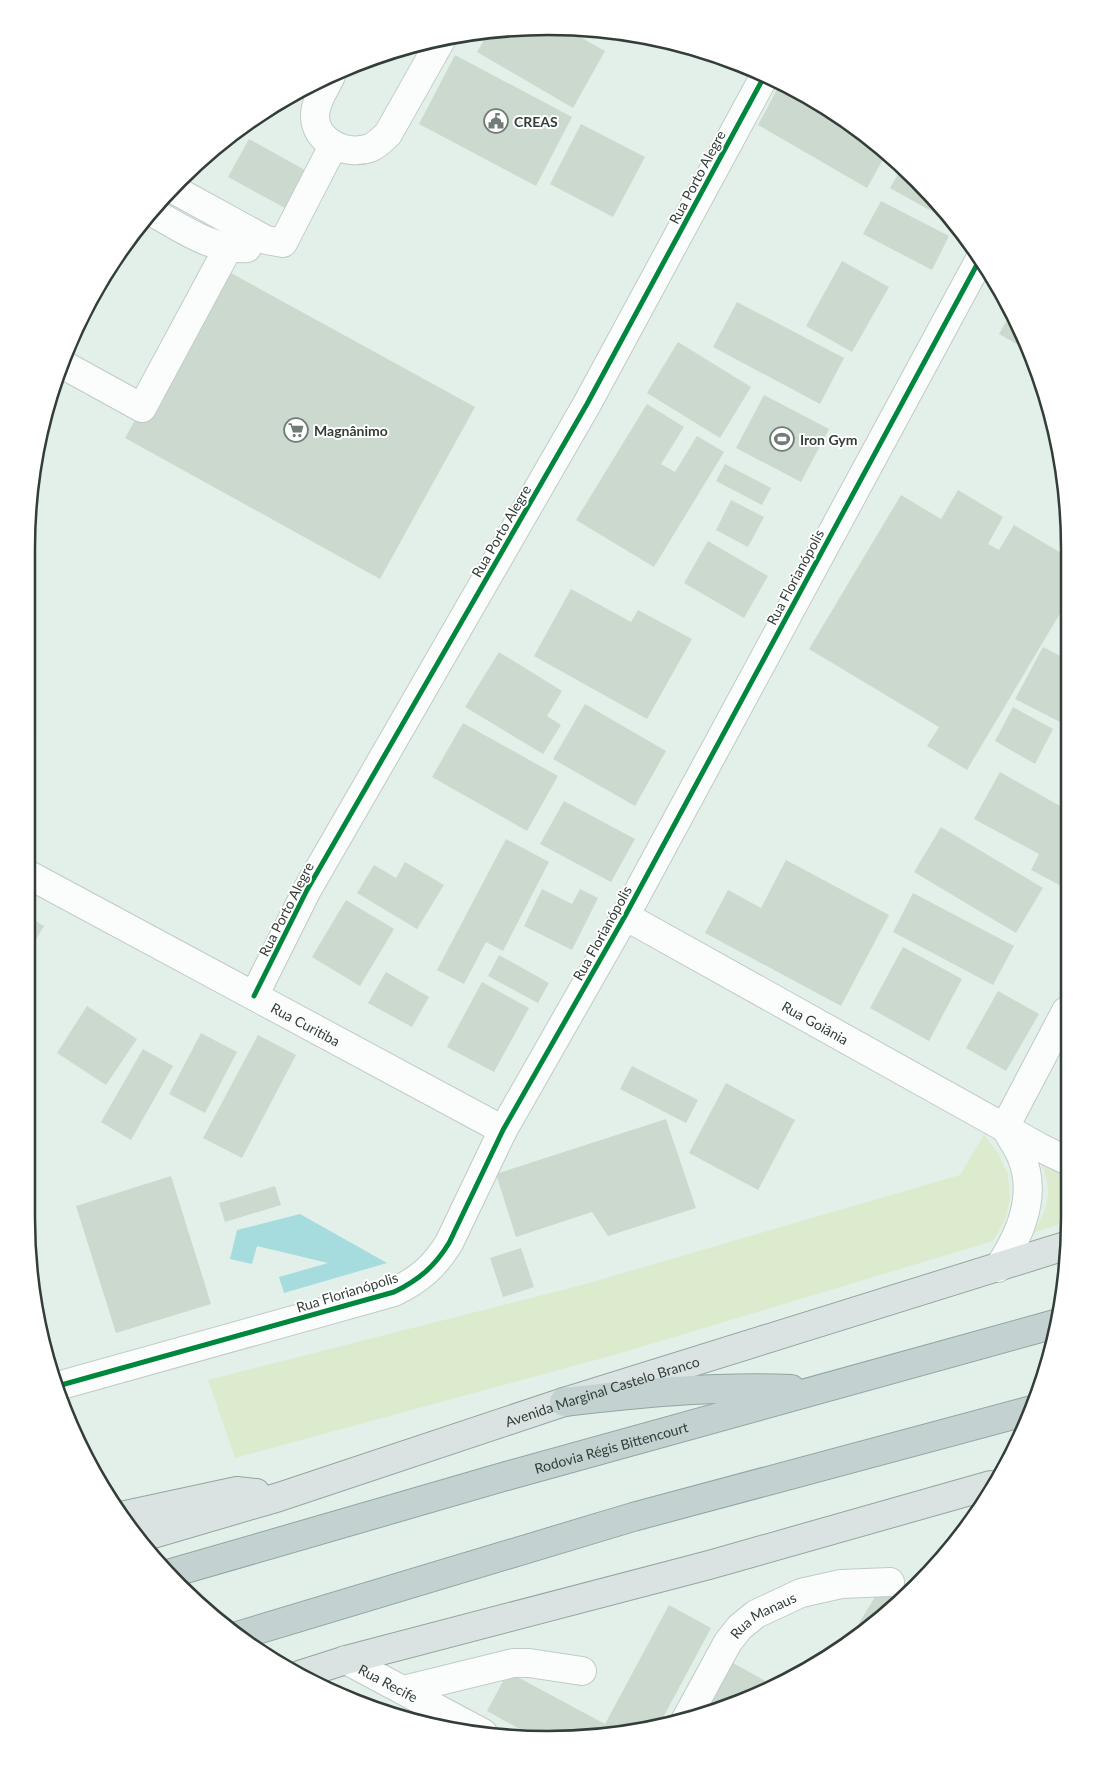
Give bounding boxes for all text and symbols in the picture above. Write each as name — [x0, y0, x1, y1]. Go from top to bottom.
public building icon: CREAS — [483, 108, 509, 134]
place label: CREAS — [514, 113, 558, 130]
street label: Rua Porto Alegre — [665, 127, 729, 227]
supermarket icon: Magnânimo — [283, 417, 309, 443]
place label: Magnânimo — [314, 422, 388, 439]
sports icon: Iron Gym — [769, 426, 795, 452]
place label: Iron Gym — [800, 431, 857, 448]
street label: Rua Porto Alegre — [468, 482, 534, 580]
street label: Rua Florianópolis — [763, 526, 827, 628]
street label: Rua Porto Alegre — [255, 859, 317, 959]
street label: Rua Florianópolis — [569, 883, 635, 983]
street label: Rua Goiânia — [779, 997, 852, 1048]
street label: Rua Curitiba — [268, 998, 343, 1049]
street label: Rua Florianópolis — [294, 1268, 400, 1316]
street label: Avenida Marginal Castelo Branco — [503, 1352, 701, 1430]
street label: Rodovia Régis Bittencourt — [532, 1418, 690, 1476]
street label: Rua Manaus — [726, 1588, 798, 1642]
street label: Rua Recife — [356, 1660, 421, 1705]

